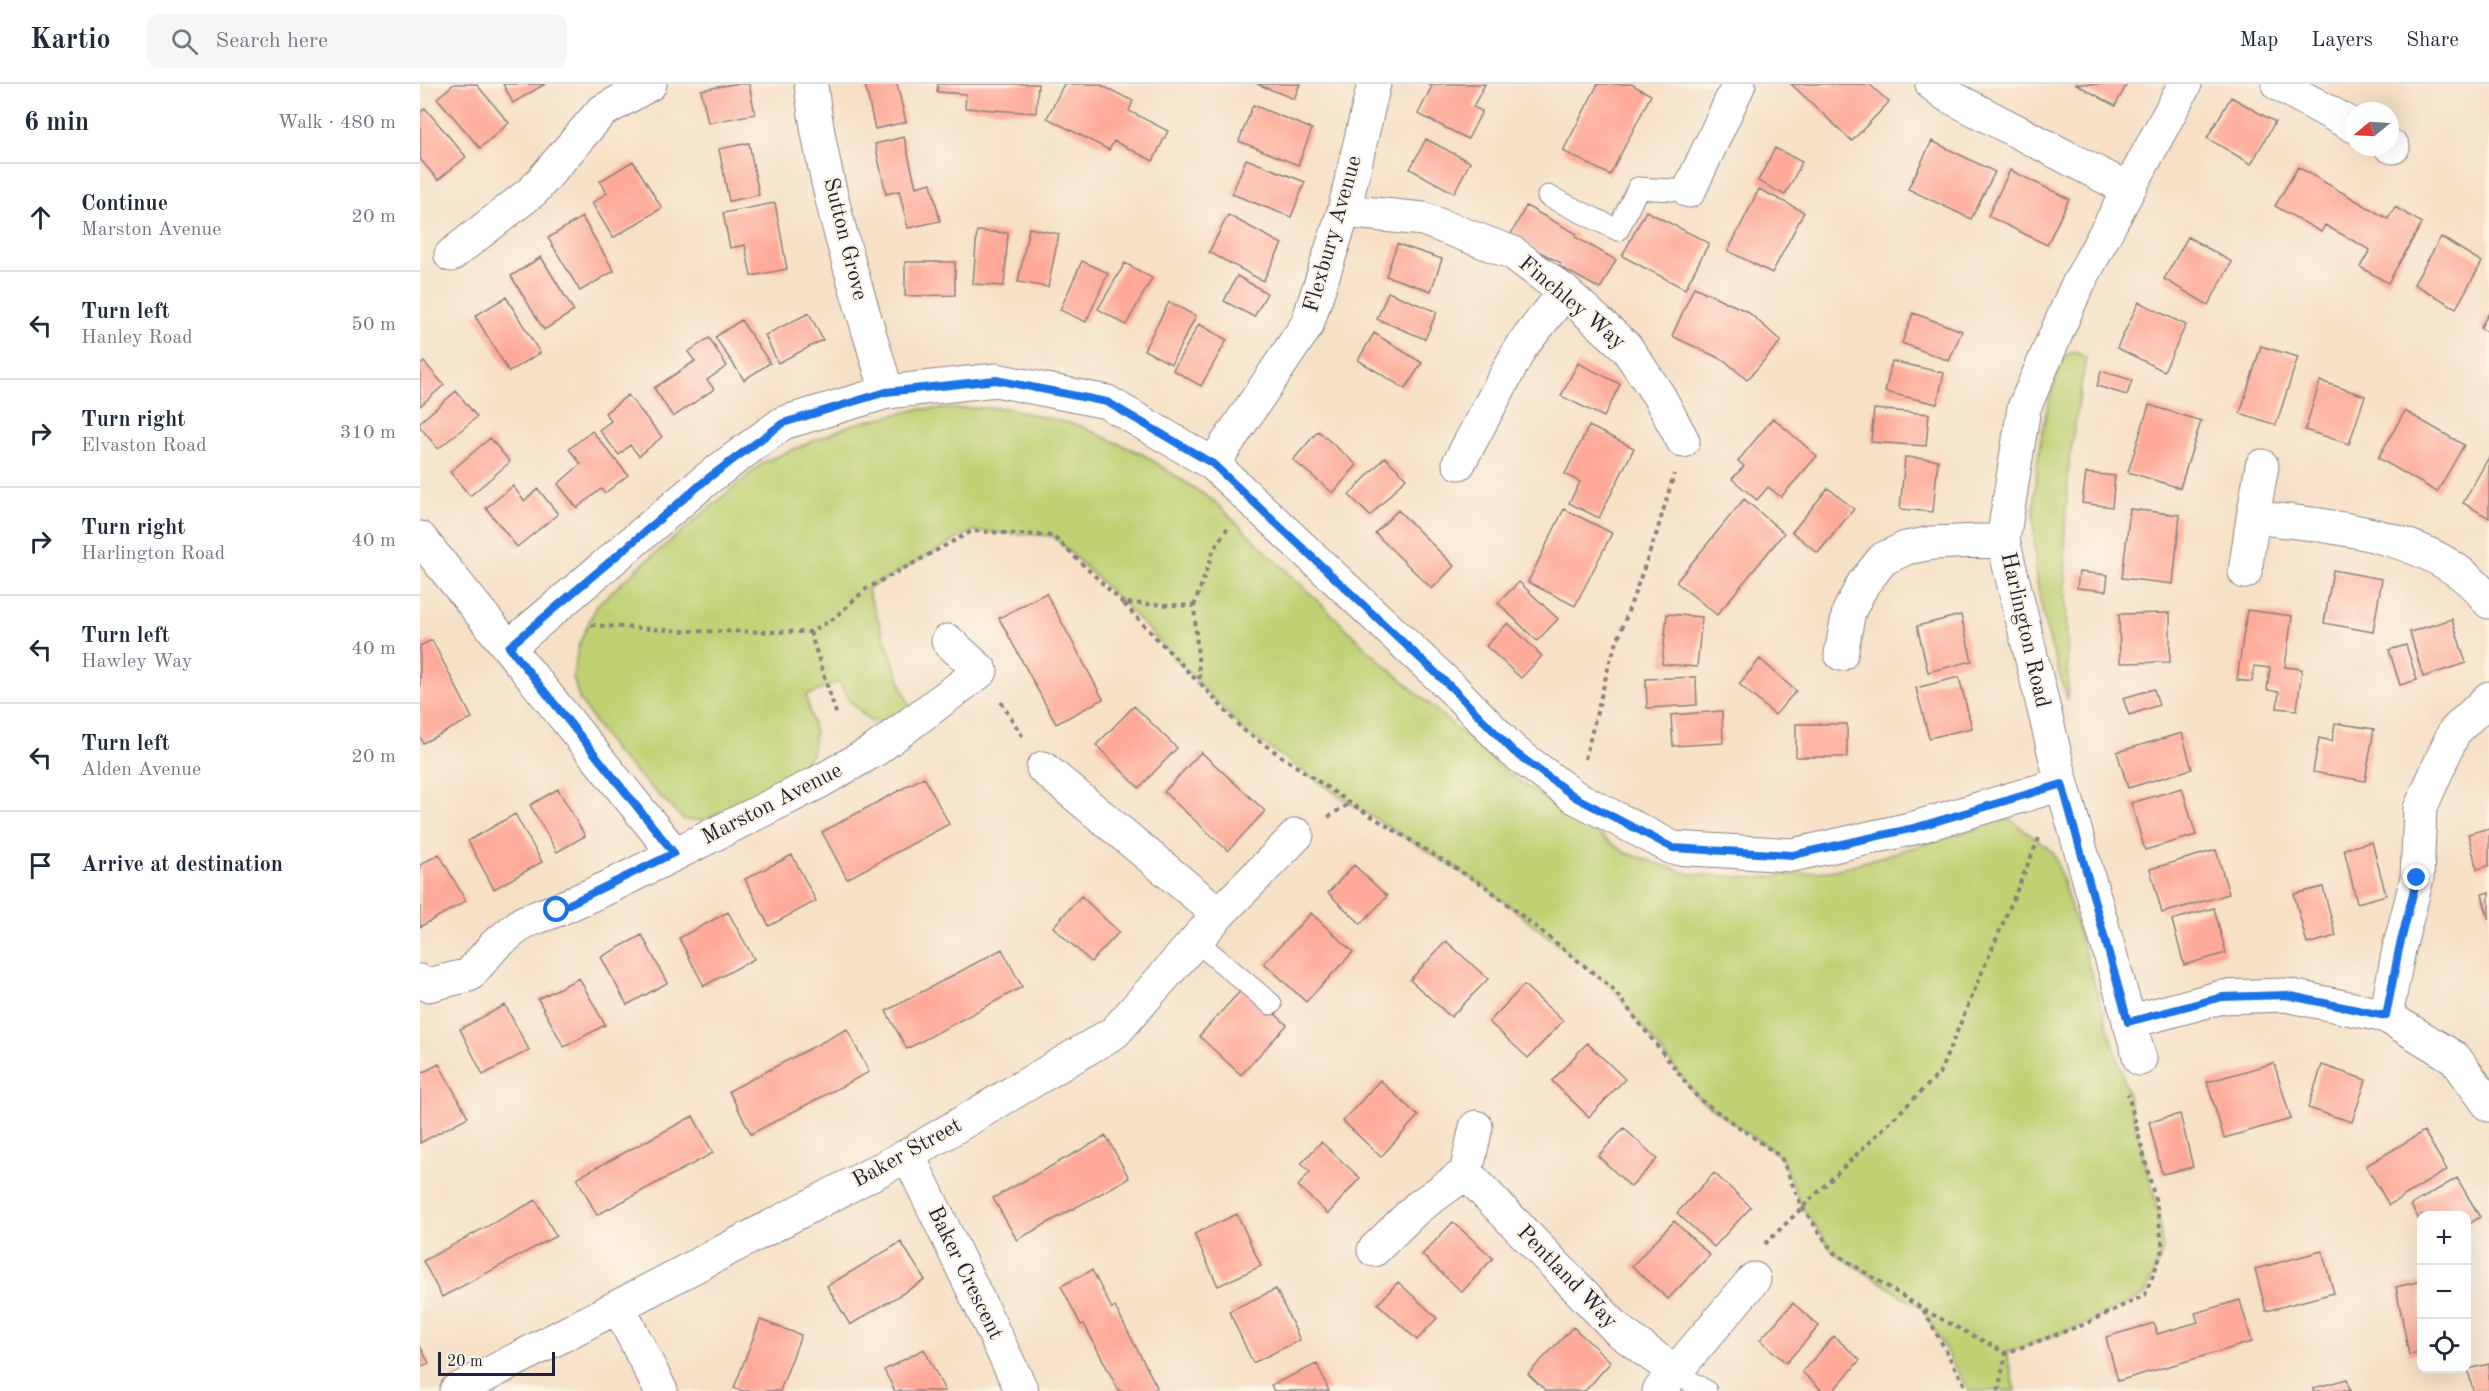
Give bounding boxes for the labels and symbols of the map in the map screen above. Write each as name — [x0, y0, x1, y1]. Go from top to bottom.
north arrow — [2345, 102, 2399, 156]
street label: Flexbury Avenue — [1300, 153, 1366, 315]
street label: Sutton Grove — [819, 176, 871, 302]
street label: Finchley Way — [1514, 252, 1630, 354]
street label: Harlington Road — [1996, 550, 2054, 710]
street label: Marston Avenue — [698, 759, 846, 849]
route end — [2403, 864, 2429, 890]
route start — [543, 896, 569, 922]
street label: Baker Street — [849, 1114, 965, 1192]
street label: Baker Crescent — [923, 1203, 1007, 1343]
street label: Pentland Way — [1513, 1221, 1622, 1333]
scale bar — [438, 1349, 555, 1376]

